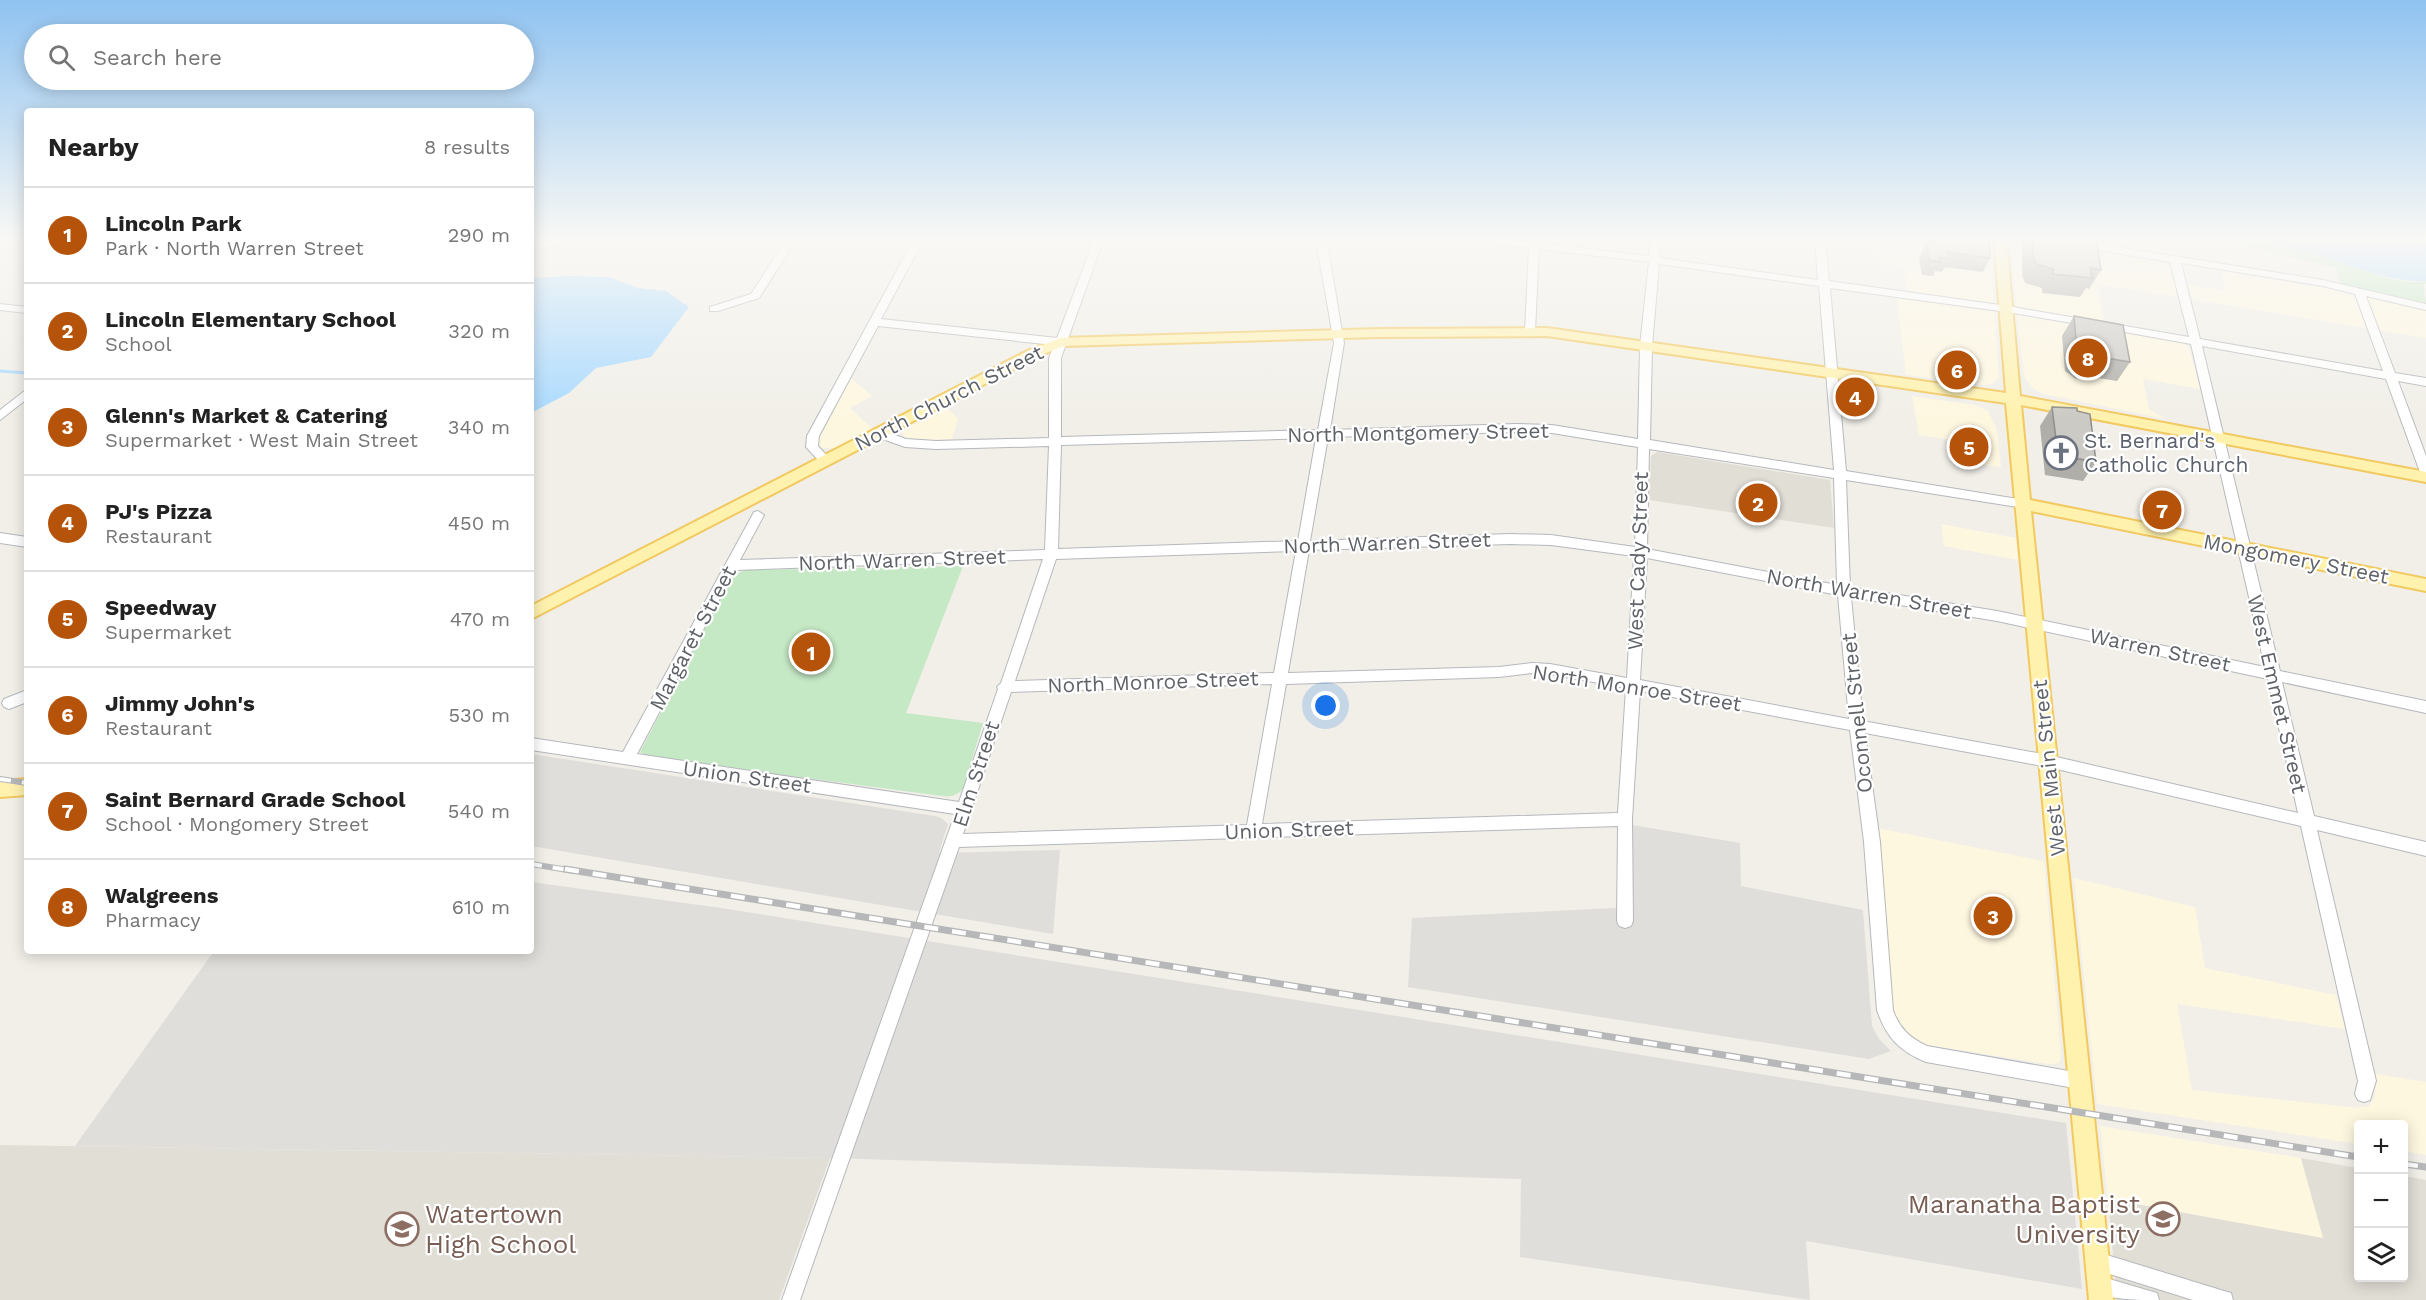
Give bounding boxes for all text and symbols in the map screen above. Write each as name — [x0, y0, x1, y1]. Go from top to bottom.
search box — [24, 24, 534, 90]
icon: search — [45, 41, 78, 74]
text: Search here — [93, 45, 222, 70]
text: Nearby — [48, 132, 139, 162]
text: 8 results — [424, 135, 510, 159]
text: Lincoln Park — [105, 211, 242, 236]
text: 1 — [63, 223, 72, 247]
text: 290 m — [448, 223, 510, 247]
text: Park · North Warren Street — [105, 236, 364, 260]
text: Lincoln Elementary School — [105, 307, 396, 332]
text: 2 — [62, 319, 73, 343]
text: 320 m — [448, 319, 510, 343]
text: School — [105, 332, 172, 356]
pin: 8 — [2068, 336, 2108, 380]
street label: North Church Street — [850, 339, 1047, 456]
pin: 6 — [1938, 348, 1976, 392]
pin: 4 — [1836, 374, 1874, 420]
text: Glenn's Market & Catering — [105, 403, 387, 428]
text: 3 — [62, 415, 73, 439]
text: 340 m — [448, 415, 510, 439]
street label: North Montgomery Street — [1287, 418, 1549, 447]
pin: 5 — [1950, 424, 1988, 470]
text: Supermarket · West Main Street — [105, 428, 418, 452]
place label: St. Bernard's Catholic Church — [2084, 428, 2249, 477]
church icon: St. Bernard's Catholic Church — [2043, 435, 2079, 471]
street label: West Cady Street — [1622, 471, 1653, 651]
pin: 2 — [1738, 480, 1778, 526]
pin: 7 — [2142, 488, 2182, 532]
text: PJ's Pizza — [105, 499, 212, 524]
text: 4 — [61, 511, 74, 535]
text: 450 m — [448, 511, 510, 535]
text: Restaurant — [105, 524, 212, 548]
street label: North Warren Street — [1283, 526, 1491, 559]
street label: Mongomery Street — [2201, 528, 2391, 589]
street label: North Warren Street — [798, 543, 1006, 576]
street label: Margaret Street — [644, 561, 741, 714]
street label: North Warren Street — [1765, 563, 1974, 624]
street label: West Emmet Street — [2242, 592, 2313, 796]
text: Speedway — [105, 595, 216, 620]
text: 5 — [62, 607, 73, 631]
text: 470 m — [450, 607, 510, 631]
text: Supermarket — [105, 620, 231, 644]
street label: Warren Street — [2087, 622, 2233, 677]
pin: 1 — [792, 630, 830, 674]
street label: Oconnell Street — [1836, 632, 1877, 794]
street label: North Monroe Street — [1531, 659, 1744, 716]
street label: North Monroe Street — [1047, 665, 1259, 698]
street label: West Main Street — [2027, 678, 2070, 858]
text: Jimmy John's — [105, 691, 255, 716]
your location — [1311, 691, 1340, 720]
text: 6 — [61, 703, 74, 727]
text: 530 m — [448, 703, 510, 727]
text: Restaurant — [105, 716, 212, 740]
street label: Elm Street — [947, 717, 1005, 830]
street label: Union Street — [681, 755, 813, 798]
text: Saint Bernard Grade School — [105, 787, 405, 812]
text: 7 — [61, 799, 74, 823]
text: 540 m — [448, 799, 510, 823]
text: School · Mongomery Street — [105, 812, 369, 836]
street label: Union Street — [1224, 815, 1354, 844]
text: Walgreens — [105, 883, 218, 908]
pin: 3 — [1974, 894, 2012, 938]
text: 8 — [61, 895, 74, 919]
text: 610 m — [452, 895, 510, 919]
text: Pharmacy — [105, 908, 201, 932]
map controls — [2354, 1120, 2408, 1282]
button: + — [2354, 1120, 2408, 1174]
button: − — [2354, 1174, 2408, 1228]
place label: Maranatha Baptist University — [1908, 1189, 2141, 1249]
place label: Watertown High School — [425, 1199, 576, 1259]
school or university icon: Maranatha Baptist University — [2145, 1201, 2181, 1237]
school or university icon: Watertown High School — [384, 1211, 420, 1247]
button: layers — [2354, 1228, 2408, 1282]

